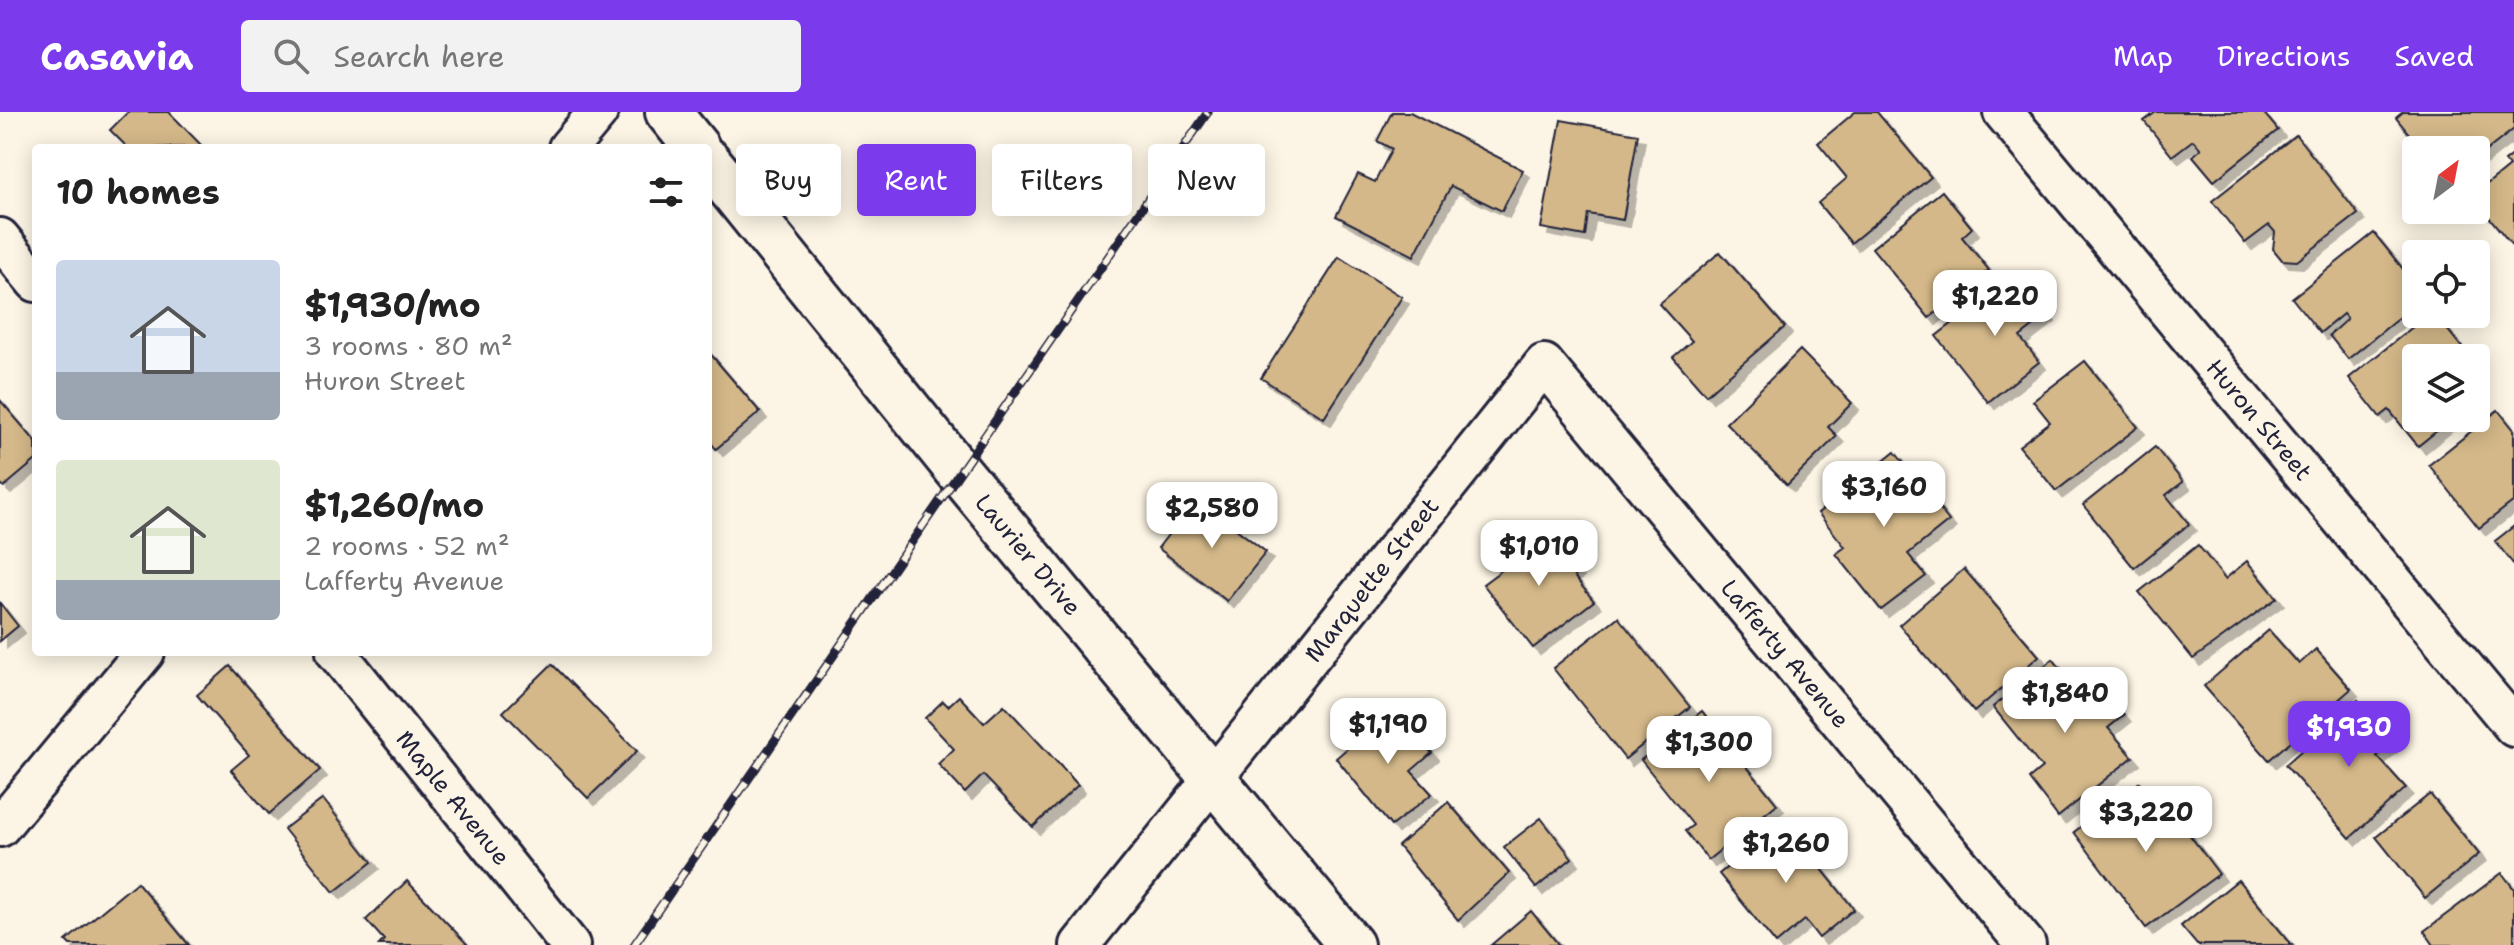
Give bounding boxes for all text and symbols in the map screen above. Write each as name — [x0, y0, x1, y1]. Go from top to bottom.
search box — [241, 20, 801, 92]
text: Casavia — [40, 31, 193, 82]
icon: search — [269, 34, 313, 78]
text: Search here — [333, 36, 505, 77]
text: Map — [2113, 37, 2173, 75]
text: Directions — [2217, 37, 2351, 75]
text: Saved — [2395, 37, 2474, 75]
north arrow — [2402, 136, 2490, 224]
map controls — [2402, 136, 2490, 432]
chip: Buy — [736, 144, 841, 216]
chip: Rent — [857, 144, 976, 216]
chip: Filters — [992, 144, 1132, 216]
chip: New — [1148, 144, 1265, 216]
text: 10 homes — [56, 169, 220, 215]
icon: filters — [644, 170, 688, 214]
button: locate — [2402, 240, 2490, 328]
pin: $1,220 — [1930, 270, 2060, 338]
text: $1,220 — [1951, 278, 2039, 313]
text: $1,930/mo — [304, 282, 481, 328]
icon: home — [120, 292, 216, 388]
text: 3 rooms · 80 m² — [304, 328, 513, 363]
button: layers — [2402, 344, 2490, 432]
street label: Huron Street — [2199, 353, 2319, 487]
text: Huron Street — [304, 363, 466, 398]
pin: $3,160 — [1819, 461, 1949, 529]
text: $3,160 — [1840, 469, 1928, 504]
text: $1,260/mo — [304, 482, 484, 528]
pin: $2,580 — [1147, 482, 1277, 550]
street label: Laurier Drive — [968, 487, 1088, 623]
text: $2,580 — [1165, 490, 1259, 525]
street label: Marquette Street — [1298, 491, 1446, 669]
icon: home — [120, 492, 216, 588]
pin: $1,010 — [1474, 520, 1604, 588]
text: 2 rooms · 52 m² — [304, 528, 510, 563]
text: $1,010 — [1499, 528, 1579, 563]
text: Lafferty Avenue — [304, 563, 504, 598]
street label: Lafferty Avenue — [1713, 573, 1857, 735]
pin: $1,840 — [2000, 667, 2130, 735]
text: $1,840 — [2021, 675, 2109, 710]
pin: $1,190 — [1323, 698, 1453, 766]
pin: $1,930 — [2284, 701, 2414, 769]
text: $1,190 — [1348, 706, 1428, 741]
text: $1,930 — [2306, 709, 2392, 744]
pin: $1,300 — [1644, 716, 1774, 784]
street label: Maple Avenue — [389, 724, 517, 872]
text: $1,300 — [1665, 724, 1753, 759]
pin: $3,220 — [2081, 786, 2211, 854]
text: $3,220 — [2098, 794, 2194, 829]
pin: $1,260 — [1721, 817, 1851, 885]
text: $1,260 — [1742, 825, 1830, 860]

